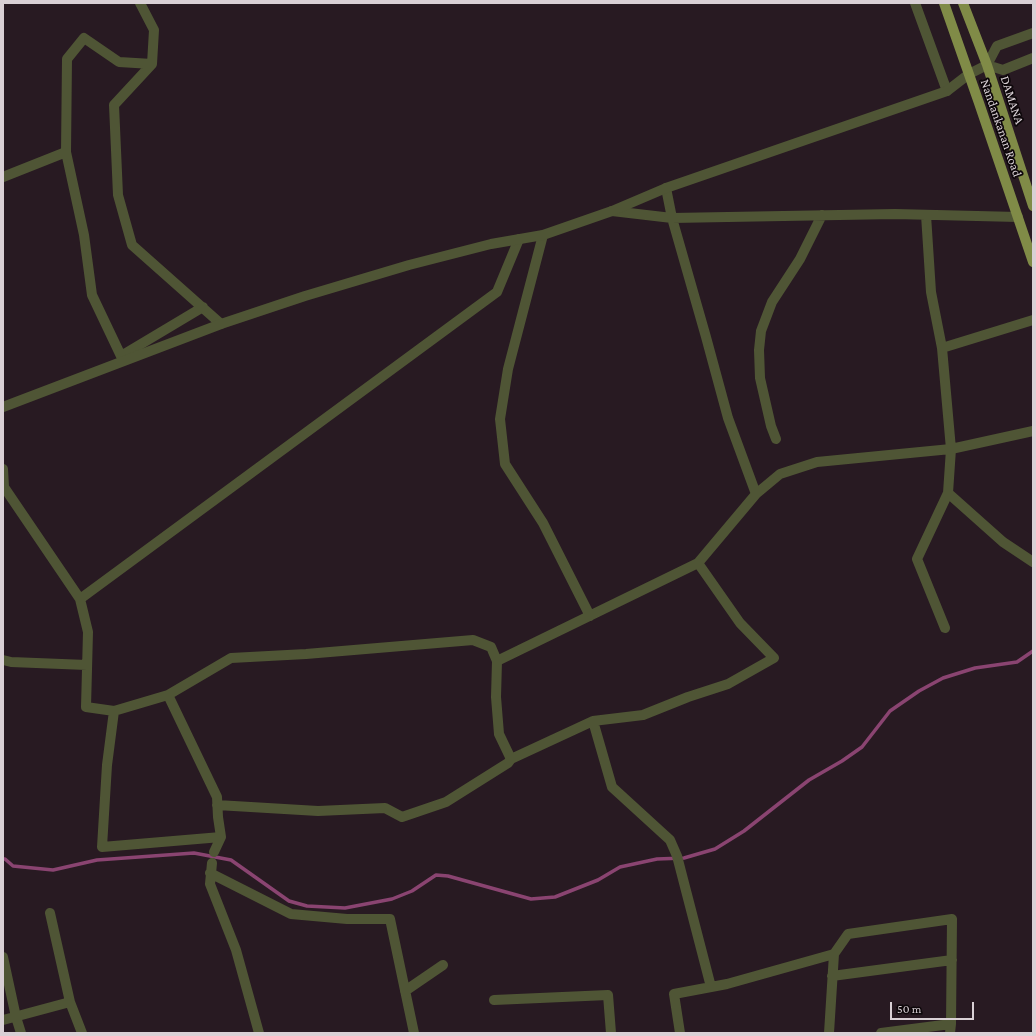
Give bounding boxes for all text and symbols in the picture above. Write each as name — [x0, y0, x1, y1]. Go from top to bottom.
street label: DAMANA — [997, 74, 1027, 126]
street label: Nandankanan Road — [977, 77, 1025, 179]
scale bar — [892, 994, 976, 1020]
text: 50 m — [897, 1002, 921, 1016]

